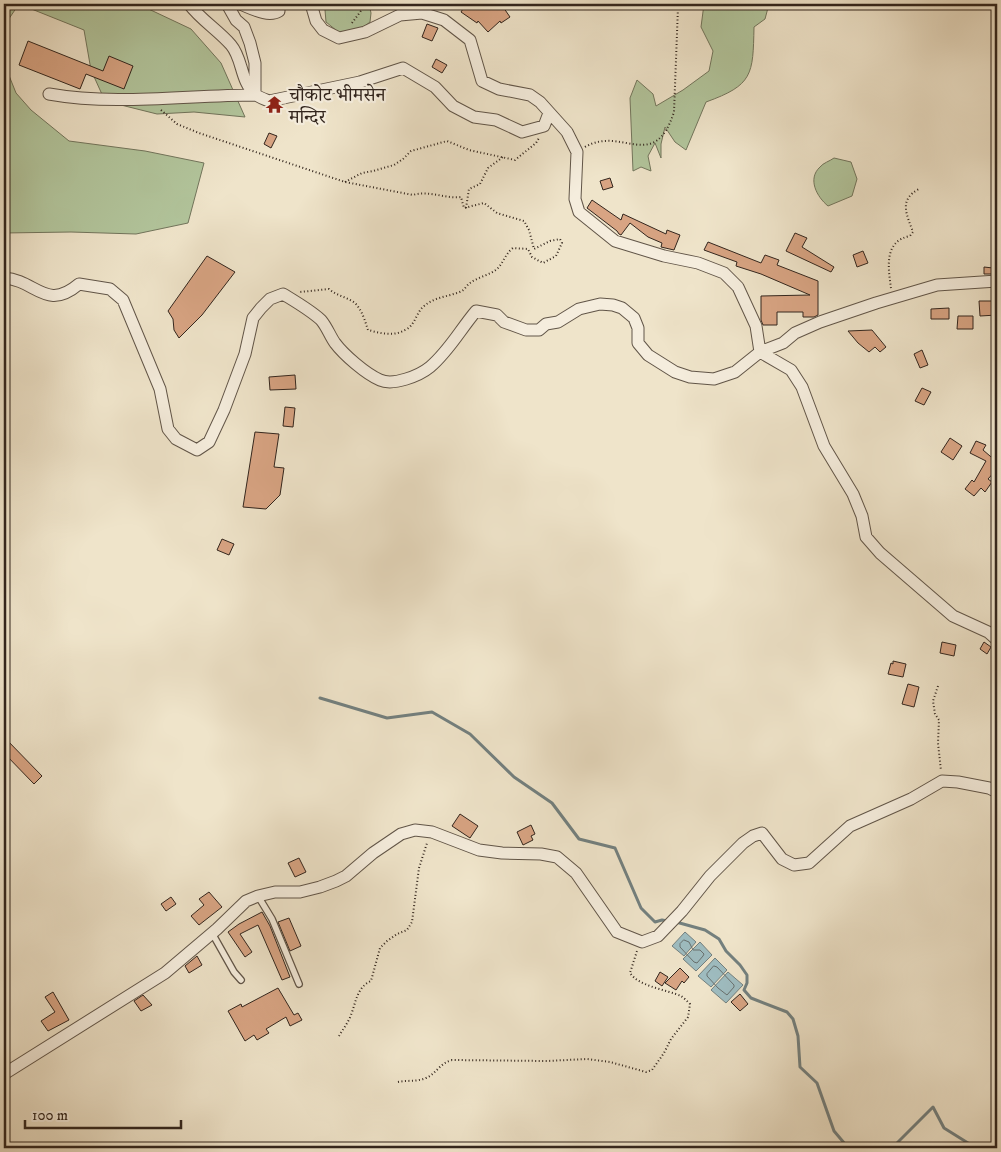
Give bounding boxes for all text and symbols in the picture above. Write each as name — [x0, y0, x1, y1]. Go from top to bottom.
place label: चौकोट भीमसेन मन्दिर — [288, 83, 387, 129]
temple icon: चौकोट भीमसेन मन्दिर — [265, 95, 285, 115]
scale bar — [25, 1097, 181, 1129]
text: 100 m — [32, 1106, 68, 1125]

